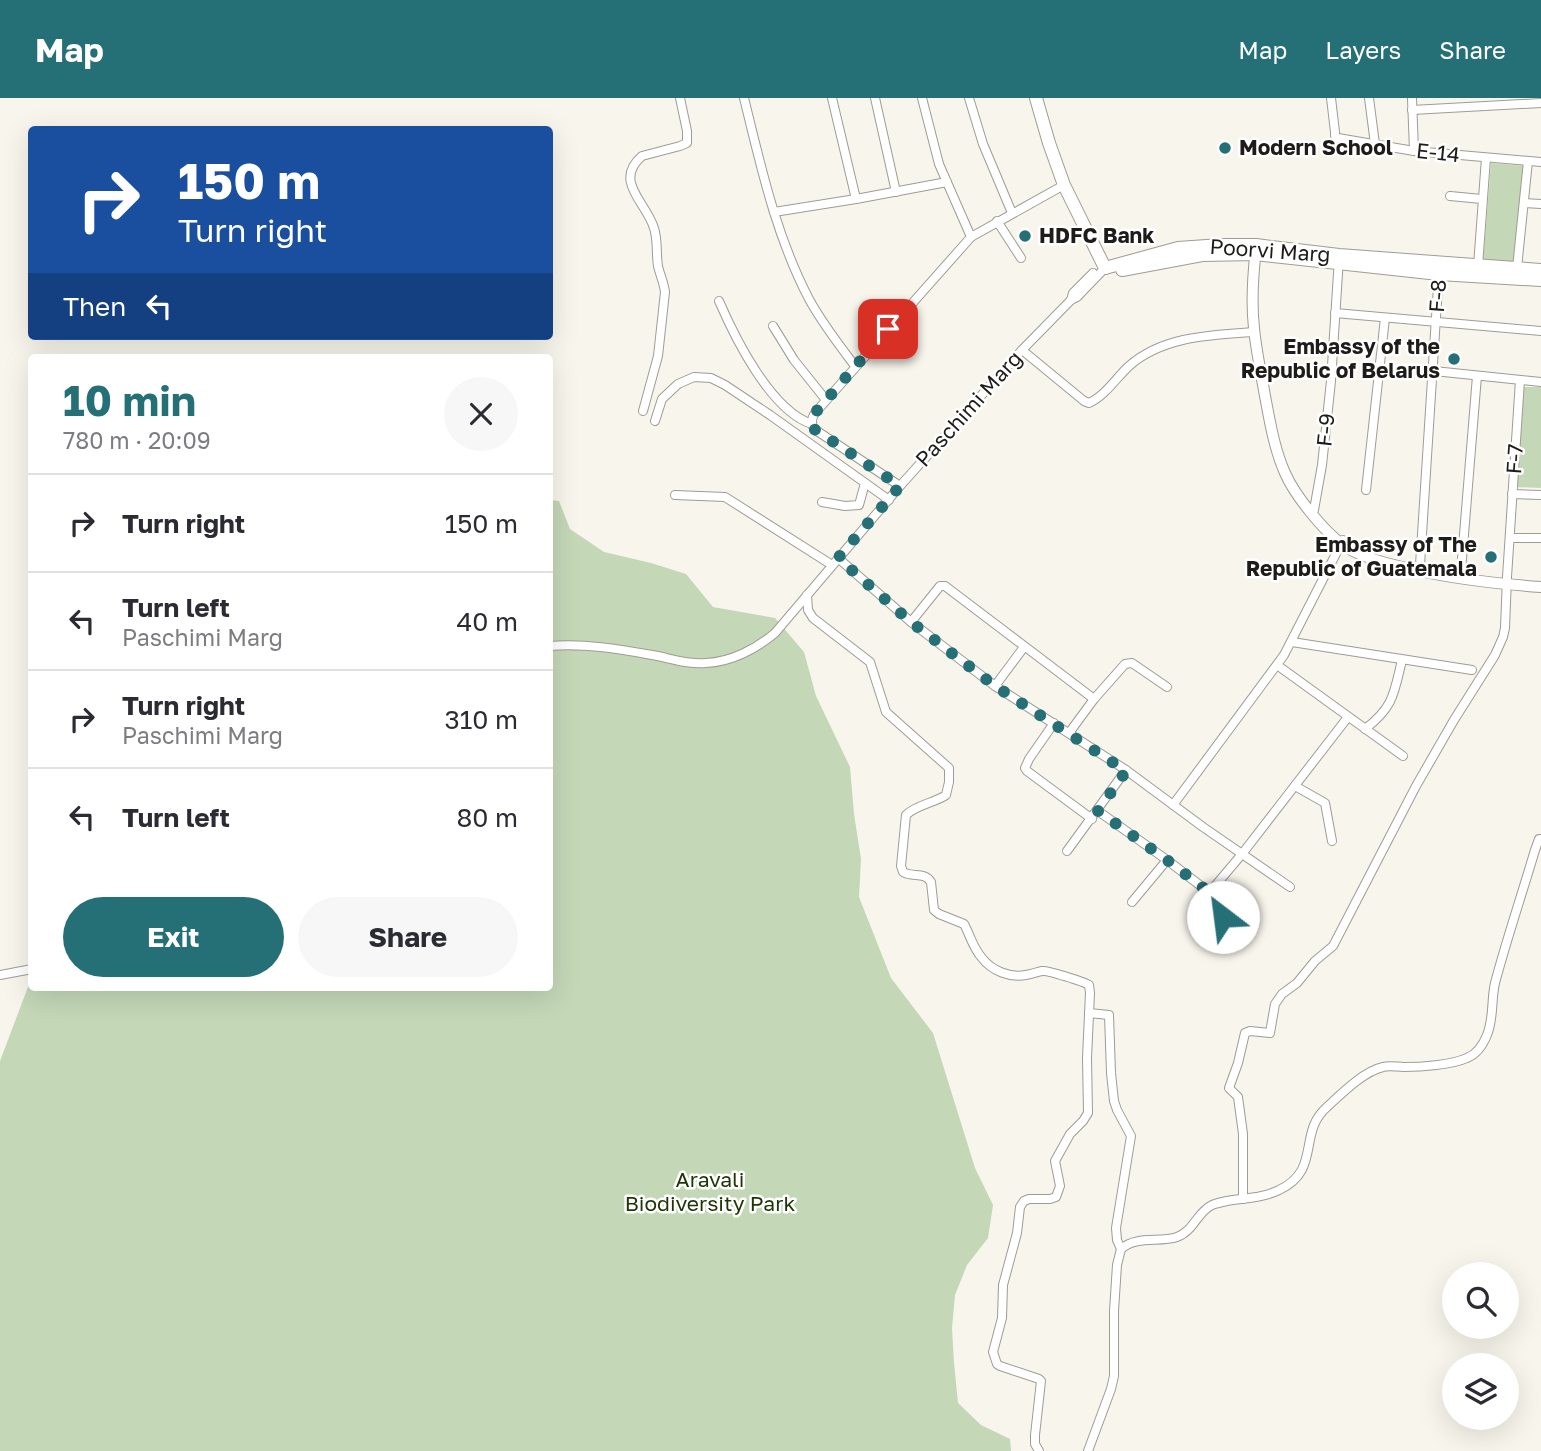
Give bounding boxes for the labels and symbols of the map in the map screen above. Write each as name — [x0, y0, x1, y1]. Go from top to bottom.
place label: Modern School — [1239, 134, 1393, 160]
street label: E-14 — [1415, 137, 1461, 167]
marker: Modern School — [1217, 140, 1233, 156]
place label: HDFC Bank — [1039, 222, 1155, 248]
marker: HDFC Bank — [1017, 228, 1033, 244]
street label: Poorvi Marg — [1209, 233, 1331, 267]
street label: F-8 — [1423, 278, 1451, 313]
pin — [858, 299, 918, 359]
place label: Embassy of the Republic of Belarus — [1241, 333, 1440, 383]
street label: Paschimi Marg — [909, 345, 1027, 472]
marker: Embassy of the Republic of Belarus — [1446, 351, 1462, 367]
street label: F-9 — [1310, 412, 1340, 448]
street label: F-7 — [1500, 443, 1528, 475]
place label: Embassy of The Republic of Guatemala — [1246, 531, 1477, 581]
marker: Embassy of The Republic of Guatemala — [1483, 549, 1499, 565]
position arrow — [1186, 880, 1260, 954]
park label: Aravali Biodiversity Park — [625, 1166, 795, 1216]

